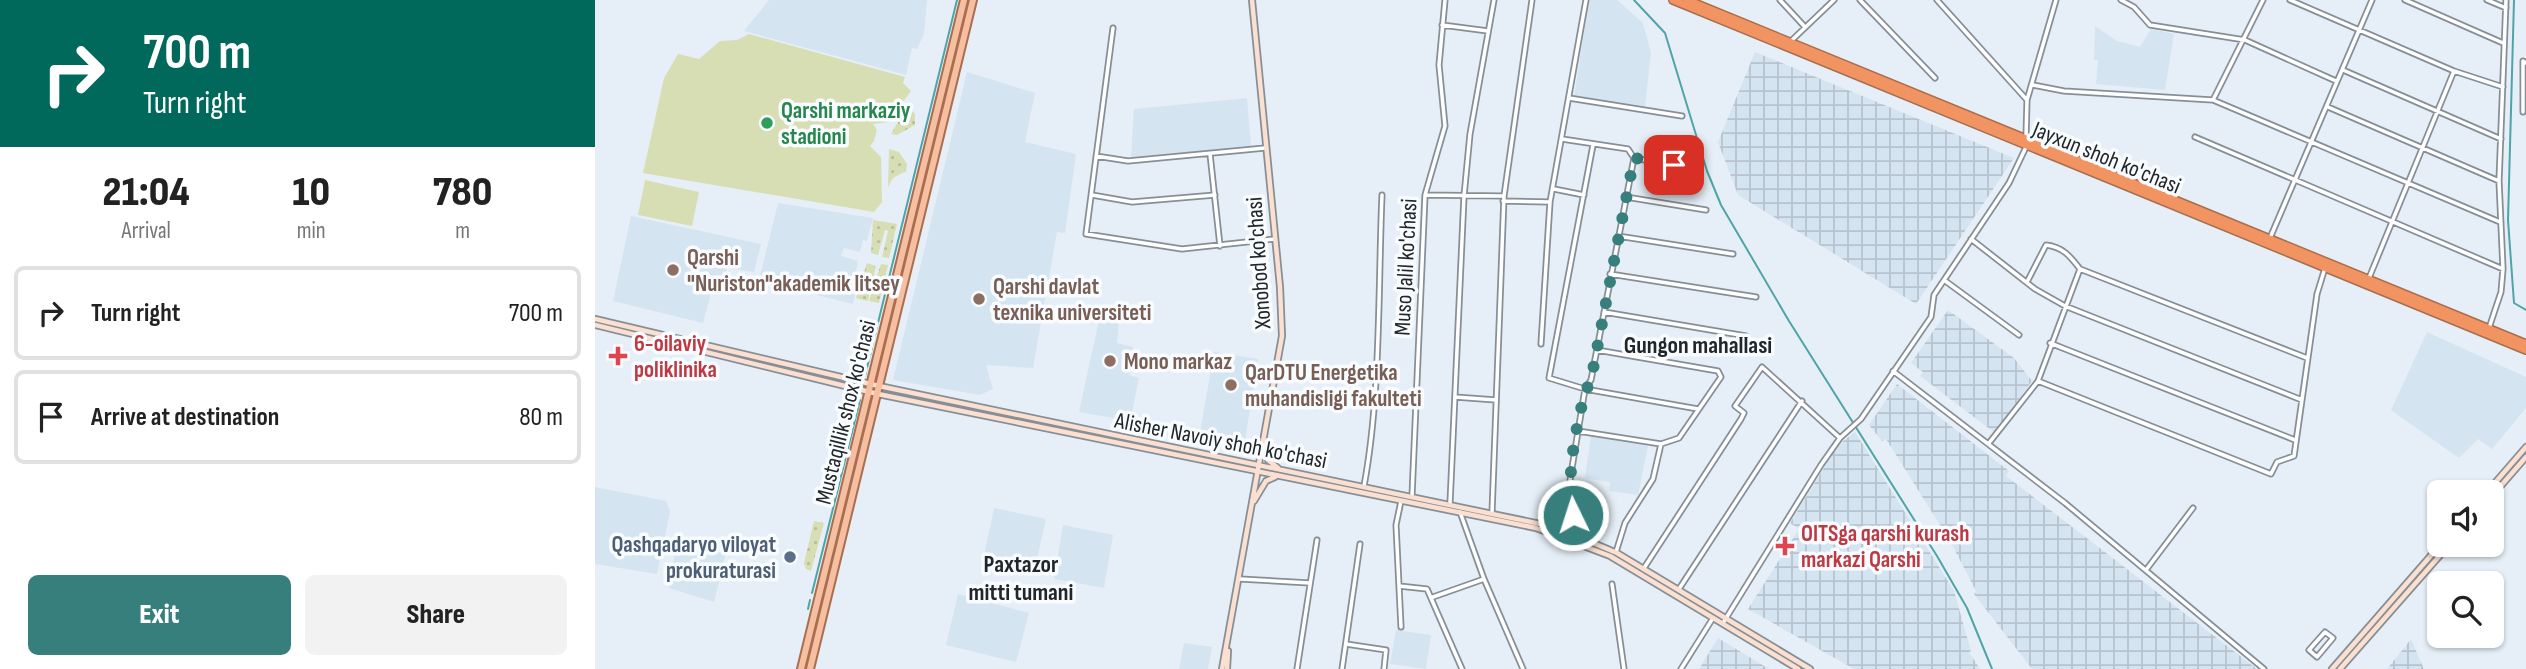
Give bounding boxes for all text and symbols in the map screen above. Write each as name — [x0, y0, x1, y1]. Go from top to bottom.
text: 700 m — [143, 24, 251, 83]
icon: right — [28, 28, 119, 119]
text: Turn right — [143, 84, 247, 123]
place label: Qarshi markaziy stadioni — [781, 97, 911, 151]
marker: Qarshi markaziy stadioni — [759, 115, 775, 131]
street label: Jayxun shoh ko'chasi — [2028, 115, 2185, 200]
pin — [1644, 135, 1704, 195]
icon: arrive — [1655, 146, 1693, 184]
text: 21:04 — [103, 167, 190, 218]
text: 10 — [292, 167, 330, 218]
text: 780 — [433, 167, 492, 218]
street label: Xonobod ko'chasi — [1240, 196, 1278, 331]
street label: Muso Jalil ko'chasi — [1388, 198, 1424, 336]
text: Arrival — [121, 217, 171, 245]
text: min — [297, 217, 326, 245]
text: m — [455, 217, 470, 245]
place label: Qarshi "Nuriston"akademik litsey — [687, 244, 900, 298]
marker: Qarshi "Nuriston"akademik litsey — [665, 262, 681, 278]
place label: Qarshi davlat texnika universiteti — [993, 273, 1151, 327]
marker: Qarshi davlat texnika universiteti — [971, 291, 987, 307]
icon: right — [32, 294, 70, 332]
text: Turn right — [91, 298, 180, 329]
text: 700 m — [509, 298, 563, 329]
street label: Mustaqillik shox ko'chasi — [810, 317, 882, 507]
place label: 6-oilaviy poliklinika — [634, 330, 717, 384]
district label: Gungon mahallasi — [1624, 331, 1772, 360]
marker: 6-oilaviy poliklinika — [608, 346, 628, 366]
place label: Mono markaz — [1124, 348, 1232, 376]
marker: Mono markaz — [1102, 353, 1118, 369]
place label: QarDTU Energetika muhandisligi fakulteti — [1245, 359, 1422, 413]
marker: QarDTU Energetika muhandisligi fakulteti — [1223, 377, 1239, 393]
icon: arrive — [32, 398, 70, 436]
text: Arrive at destination — [91, 402, 279, 433]
text: 80 m — [519, 402, 563, 433]
street label: Alisher Navoiy shoh ko'chasi — [1111, 406, 1329, 475]
position arrow — [1536, 478, 1610, 552]
map controls — [2427, 480, 2504, 648]
button: sound — [2427, 480, 2504, 557]
place label: OITSga qarshi kurash markazi Qarshi — [1801, 520, 1969, 574]
place label: Qashqadaryo viloyat prokuraturasi — [611, 531, 776, 585]
marker: OITSga qarshi kurash markazi Qarshi — [1775, 536, 1795, 556]
marker: Qashqadaryo viloyat prokuraturasi — [782, 549, 798, 565]
district label: Paxtazor mitti tumani — [969, 550, 1074, 607]
button: search — [2427, 571, 2504, 648]
button: Exit — [28, 575, 291, 655]
button: Share — [305, 575, 567, 655]

